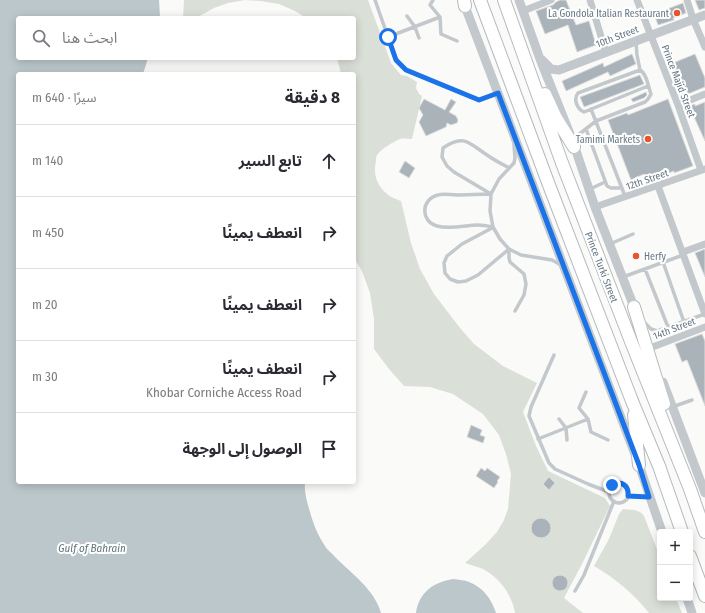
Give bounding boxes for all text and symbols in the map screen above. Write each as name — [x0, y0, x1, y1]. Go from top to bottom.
place label: La Gondola Italian Restaurant — [548, 8, 670, 20]
marker: La Gondola Italian Restaurant — [672, 8, 682, 18]
search box — [16, 16, 356, 60]
street label: 10th Street — [594, 23, 641, 51]
icon: search — [30, 27, 52, 49]
route start — [379, 28, 397, 46]
text: ابحث هنا — [62, 29, 117, 47]
street label: Prince Majid Street — [659, 43, 698, 120]
text: 8 دقيقة — [285, 87, 340, 108]
text: سيرًا · 640 m — [32, 90, 96, 105]
place label: Tamimi Markets — [576, 134, 640, 146]
marker: Tamimi Markets — [643, 134, 653, 144]
icon: ahead — [318, 150, 340, 172]
text: تابع السير — [239, 152, 302, 170]
text: 140 m — [32, 153, 63, 168]
street label: 12th Street — [625, 167, 671, 193]
icon: right — [318, 222, 340, 244]
text: انعطف يمينًا — [222, 224, 302, 242]
text: 450 m — [32, 225, 64, 240]
street label: Prince Turki Street — [582, 230, 620, 305]
marker: Herfy — [631, 251, 641, 261]
place label: Herfy — [644, 251, 667, 263]
icon: right — [318, 294, 340, 316]
text: انعطف يمينًا — [222, 296, 302, 314]
text: 20 m — [32, 297, 58, 312]
street label: 14th Street — [652, 315, 698, 342]
text: انعطف يمينًا — [222, 360, 302, 378]
icon: right — [318, 366, 340, 388]
text: 30 m — [32, 369, 58, 384]
text: Khobar Corniche Access Road — [146, 385, 302, 400]
icon: arrive — [318, 438, 340, 460]
text: الوصول إلى الوجهة — [182, 440, 302, 458]
route end — [603, 476, 621, 494]
map controls — [657, 529, 693, 601]
button: + — [657, 529, 693, 565]
water label: Gulf of Bahrain — [58, 542, 126, 555]
button: − — [657, 565, 693, 601]

